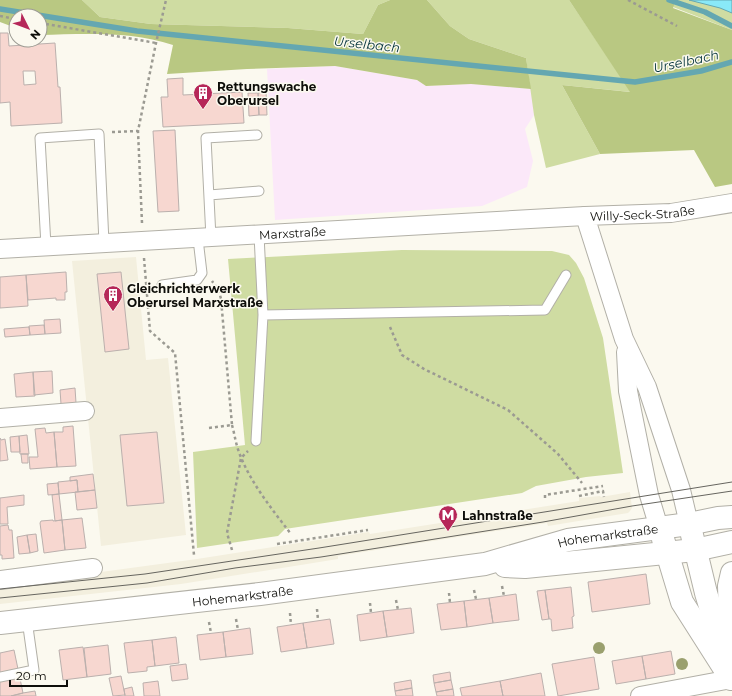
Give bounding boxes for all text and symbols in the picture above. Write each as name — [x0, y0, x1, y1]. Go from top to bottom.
north arrow — [8, 8, 48, 48]
text: N — [27, 27, 44, 43]
water label: Urselbach — [333, 33, 401, 55]
water label: Urselbach — [652, 46, 720, 76]
place label: Rettungswache Oberursel — [217, 79, 317, 108]
building icon: Rettungswache Oberursel — [192, 82, 214, 110]
street label: Willy-Seck-Straße — [590, 202, 696, 223]
street label: Marxstraße — [259, 223, 326, 242]
place label: Gleichrichterwerk Oberursel Marxstraße — [127, 281, 264, 310]
building icon: Gleichrichterwerk Oberursel Marxstraße — [102, 284, 124, 312]
metro station icon: Lahnstraße — [437, 504, 459, 532]
place label: Lahnstraße — [462, 508, 533, 523]
street label: Hohemarkstraße — [556, 521, 659, 550]
street label: Hohemarkstraße — [191, 582, 294, 609]
scale bar — [10, 662, 67, 688]
text: 20 m — [16, 668, 47, 683]

